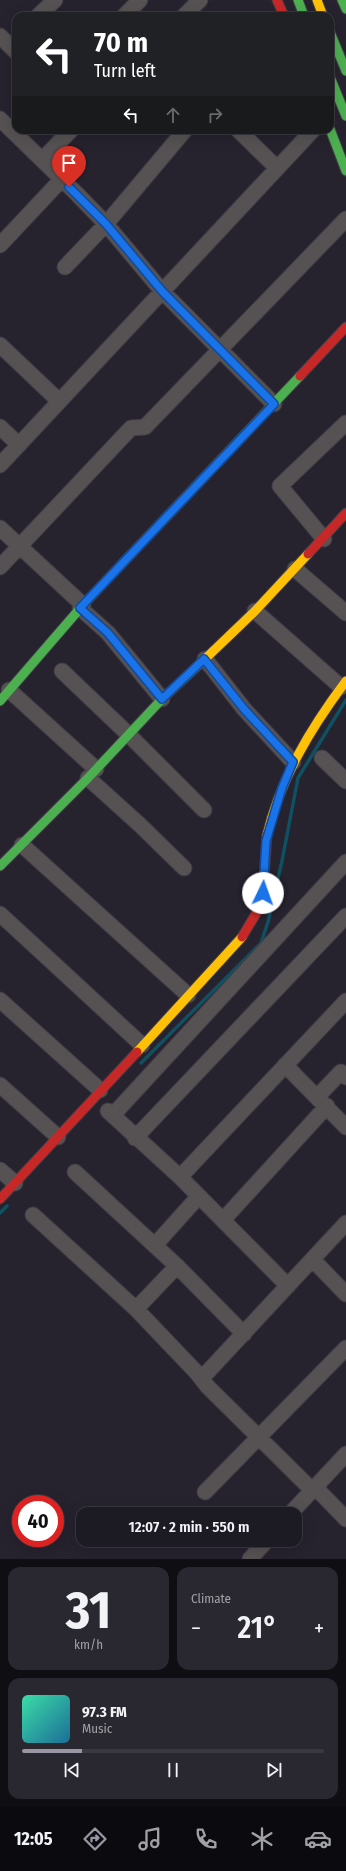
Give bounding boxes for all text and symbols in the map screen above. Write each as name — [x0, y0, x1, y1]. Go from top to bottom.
text: 70 m — [94, 26, 148, 59]
icon: left — [28, 28, 80, 80]
text: Turn left — [94, 60, 156, 82]
icon: left — [120, 104, 142, 126]
icon: ahead — [162, 104, 184, 126]
icon: right — [204, 104, 226, 126]
pin — [52, 146, 86, 187]
icon: arrive — [58, 152, 80, 174]
position arrow — [242, 872, 284, 914]
speed limit sign: 40 — [12, 1495, 64, 1547]
text: 12:07 · 2 min · 550 m — [129, 1518, 249, 1536]
text: 31 — [66, 1579, 111, 1642]
text: Climate — [191, 1591, 231, 1606]
text: 21° — [238, 1610, 277, 1646]
text: − — [191, 1615, 201, 1642]
text: + — [314, 1615, 324, 1642]
text: km/h — [74, 1637, 103, 1652]
text: 97.3 FM — [82, 1703, 127, 1721]
text: Music — [82, 1721, 112, 1736]
icon: previous — [61, 1759, 83, 1781]
icon: pause — [162, 1759, 184, 1781]
icon: next — [263, 1759, 285, 1781]
icon: directions — [81, 1825, 109, 1853]
icon: music — [136, 1825, 164, 1853]
icon: phone — [192, 1825, 220, 1853]
icon: climate — [248, 1825, 276, 1853]
icon: car — [304, 1825, 332, 1853]
text: 12:05 — [14, 1828, 53, 1850]

